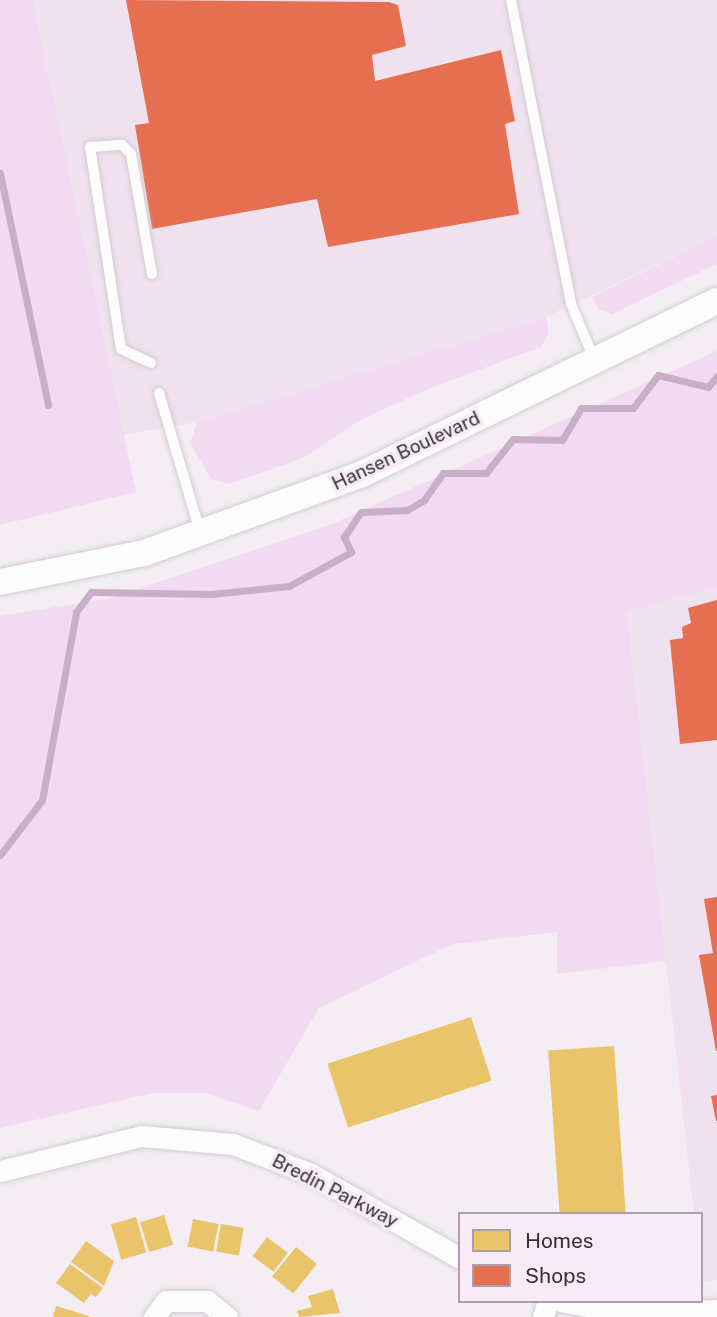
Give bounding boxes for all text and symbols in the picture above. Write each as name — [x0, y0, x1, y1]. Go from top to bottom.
street label: Hansen Boulevard — [328, 407, 484, 495]
street label: Bredin Parkway — [268, 1149, 402, 1233]
legend — [458, 1212, 703, 1303]
text: Homes — [525, 1228, 593, 1253]
text: Shops — [525, 1263, 586, 1288]

